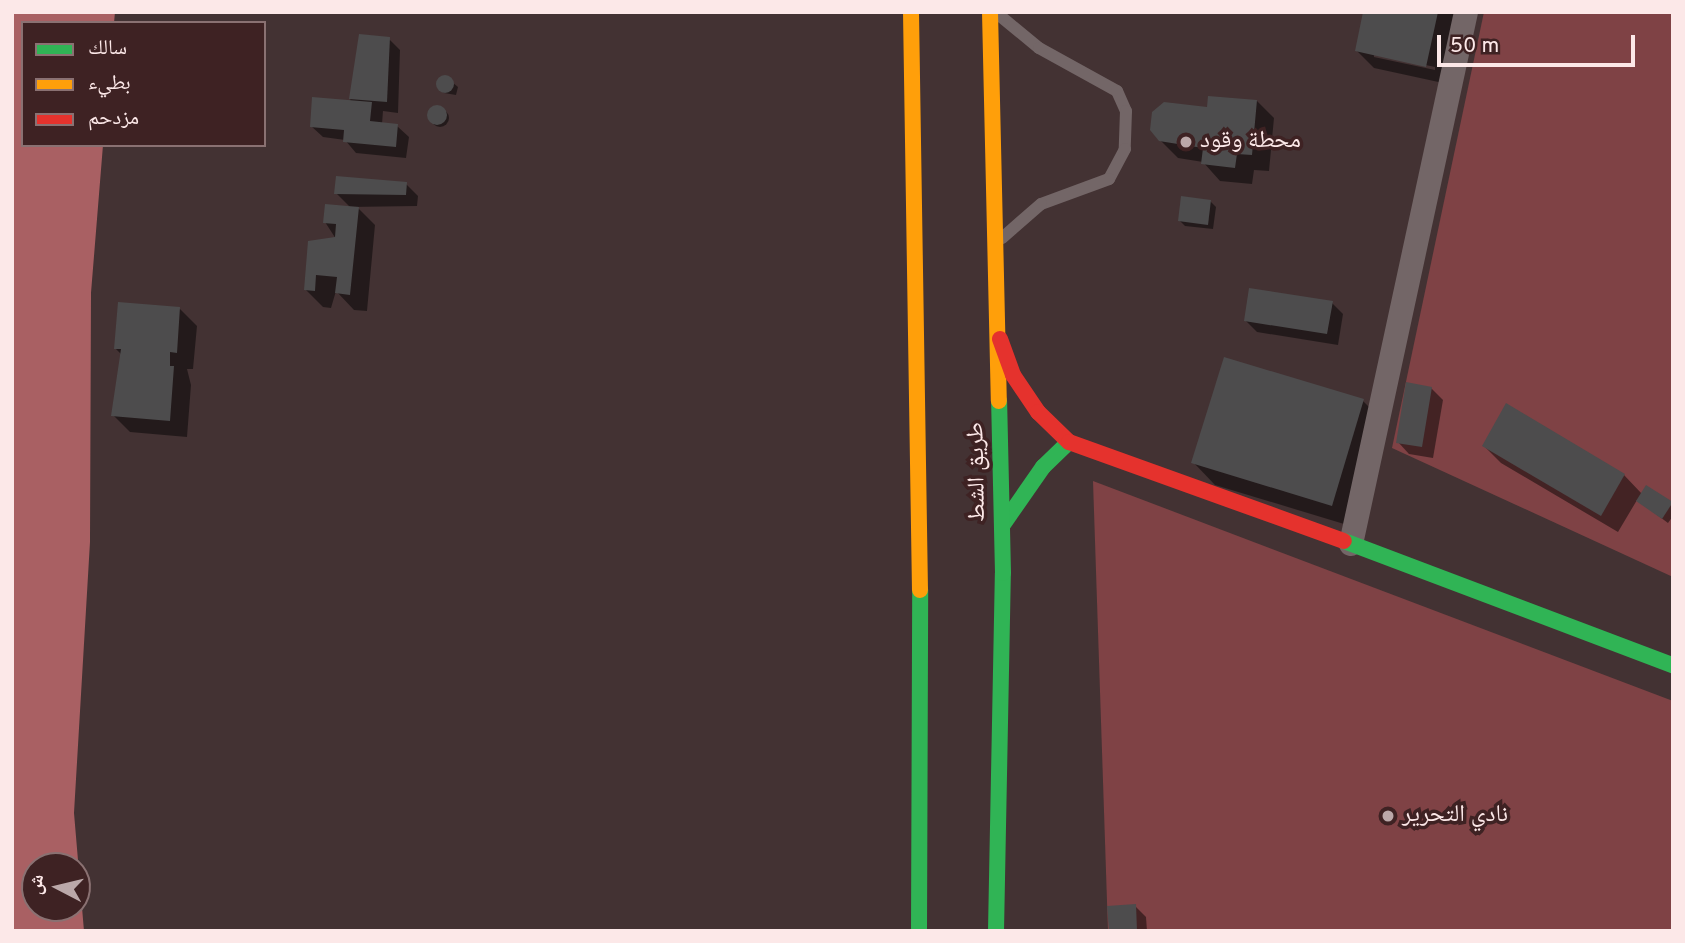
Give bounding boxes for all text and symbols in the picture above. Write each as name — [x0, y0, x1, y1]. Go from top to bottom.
legend — [21, 21, 266, 147]
scale bar — [1440, 21, 1638, 65]
text: 50 m — [1450, 33, 1499, 60]
text: سالك — [88, 35, 127, 62]
text: بطيء — [88, 70, 131, 97]
text: مزدحم — [88, 105, 139, 132]
place label: محطة وقود — [1200, 128, 1301, 156]
marker: محطة وقود — [1178, 134, 1194, 150]
street label: طريق الشط — [963, 422, 993, 522]
place label: نادي التحرير — [1402, 802, 1508, 830]
marker: نادي التحرير — [1380, 808, 1396, 824]
north arrow — [21, 852, 91, 922]
text: ش — [24, 873, 50, 896]

